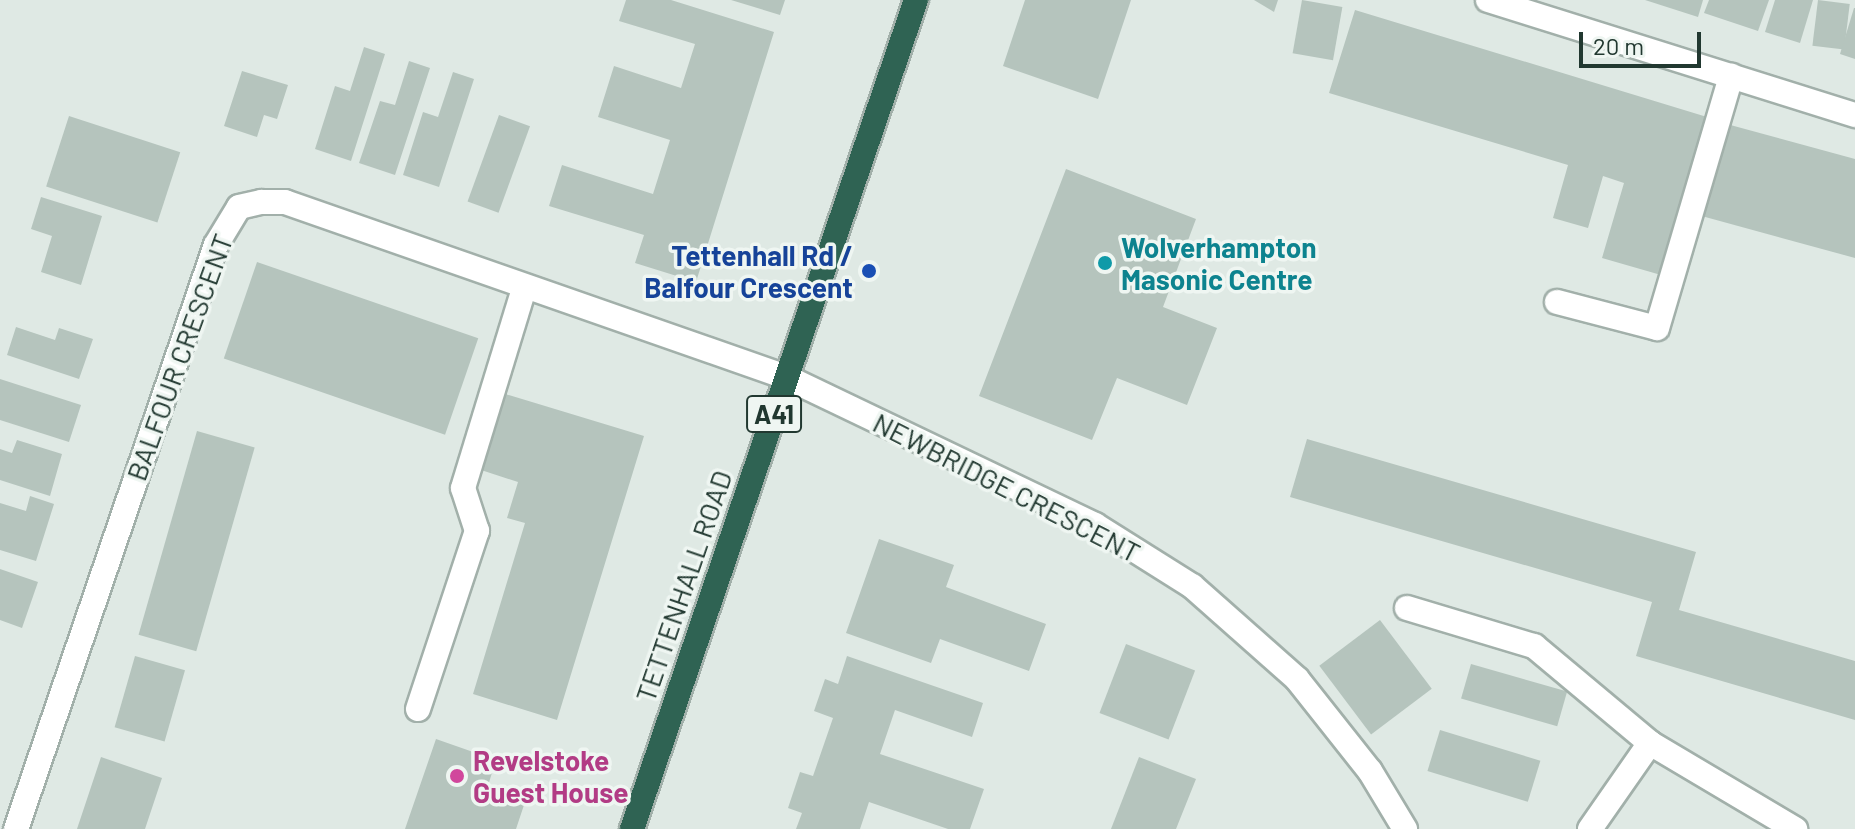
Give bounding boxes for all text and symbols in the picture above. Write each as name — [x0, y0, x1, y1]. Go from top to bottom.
scale bar — [1583, 16, 1705, 66]
text: 20 m — [1593, 31, 1644, 60]
street label: BALFOUR CRESCENT — [119, 229, 239, 485]
place label: Wolverhampton Masonic Centre — [1121, 230, 1317, 296]
place label: Tettenhall Rd / Balfour Crescent — [644, 238, 853, 304]
marker: Wolverhampton Masonic Centre — [1096, 254, 1114, 272]
marker: Tettenhall Rd / Balfour Crescent — [860, 262, 878, 280]
road number: A41 — [746, 392, 802, 436]
street label: NEWBRIDGE CRESCENT — [868, 405, 1146, 569]
street label: TETTENHALL ROAD — [628, 466, 738, 706]
place label: Revelstoke Guest House — [473, 743, 629, 809]
marker: Revelstoke Guest House — [448, 767, 466, 785]

